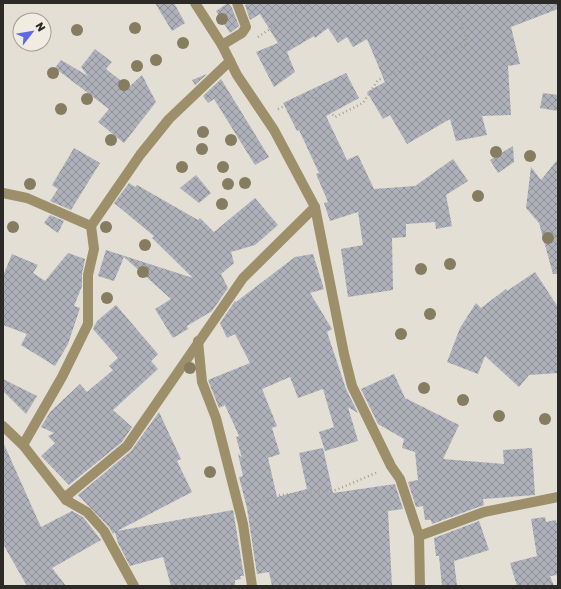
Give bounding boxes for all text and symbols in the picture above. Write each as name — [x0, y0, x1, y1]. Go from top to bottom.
north arrow — [12, 12, 52, 52]
text: N — [33, 20, 49, 34]

